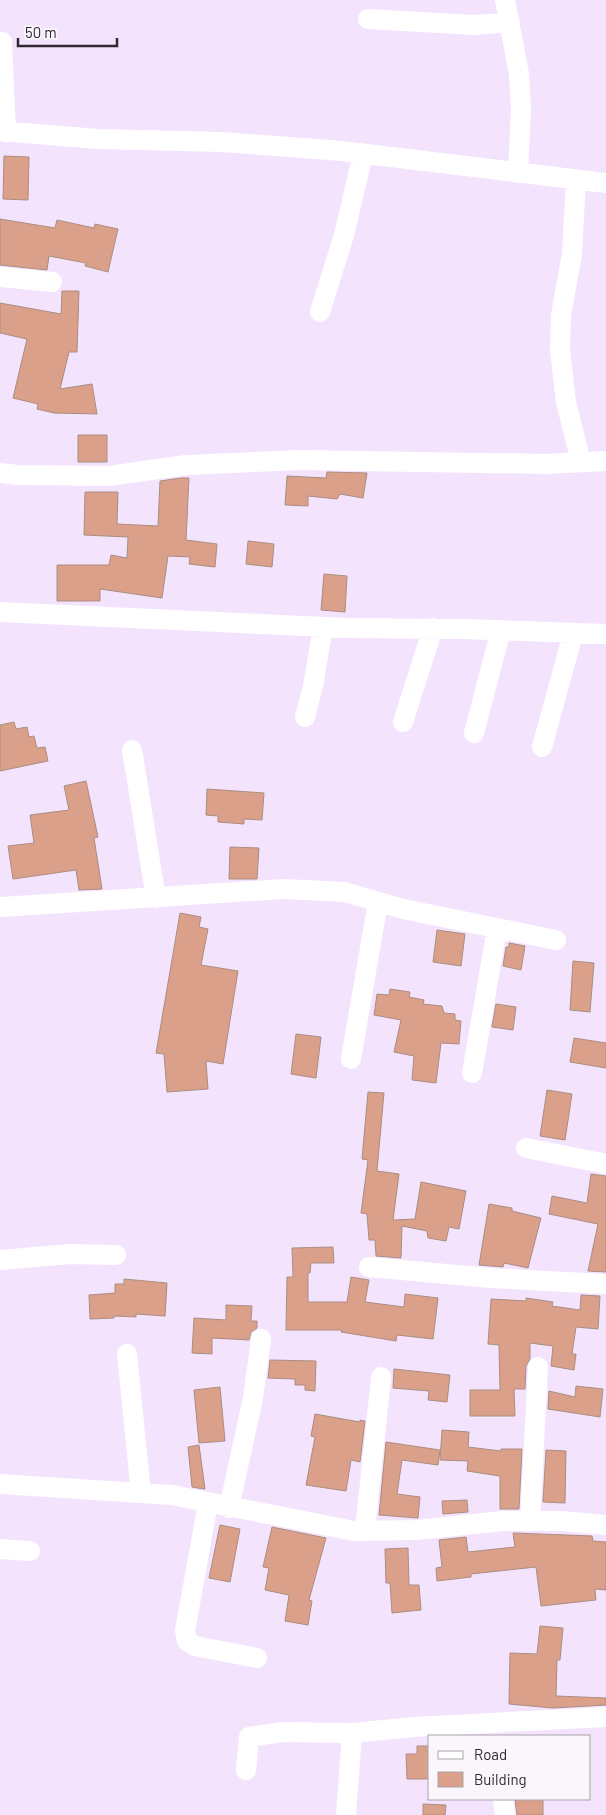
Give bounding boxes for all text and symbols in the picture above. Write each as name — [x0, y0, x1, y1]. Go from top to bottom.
scale bar — [18, 15, 116, 47]
text: 50 m — [25, 23, 57, 41]
legend — [428, 1735, 591, 1800]
text: Road — [474, 1745, 507, 1763]
text: Building — [474, 1770, 527, 1788]

